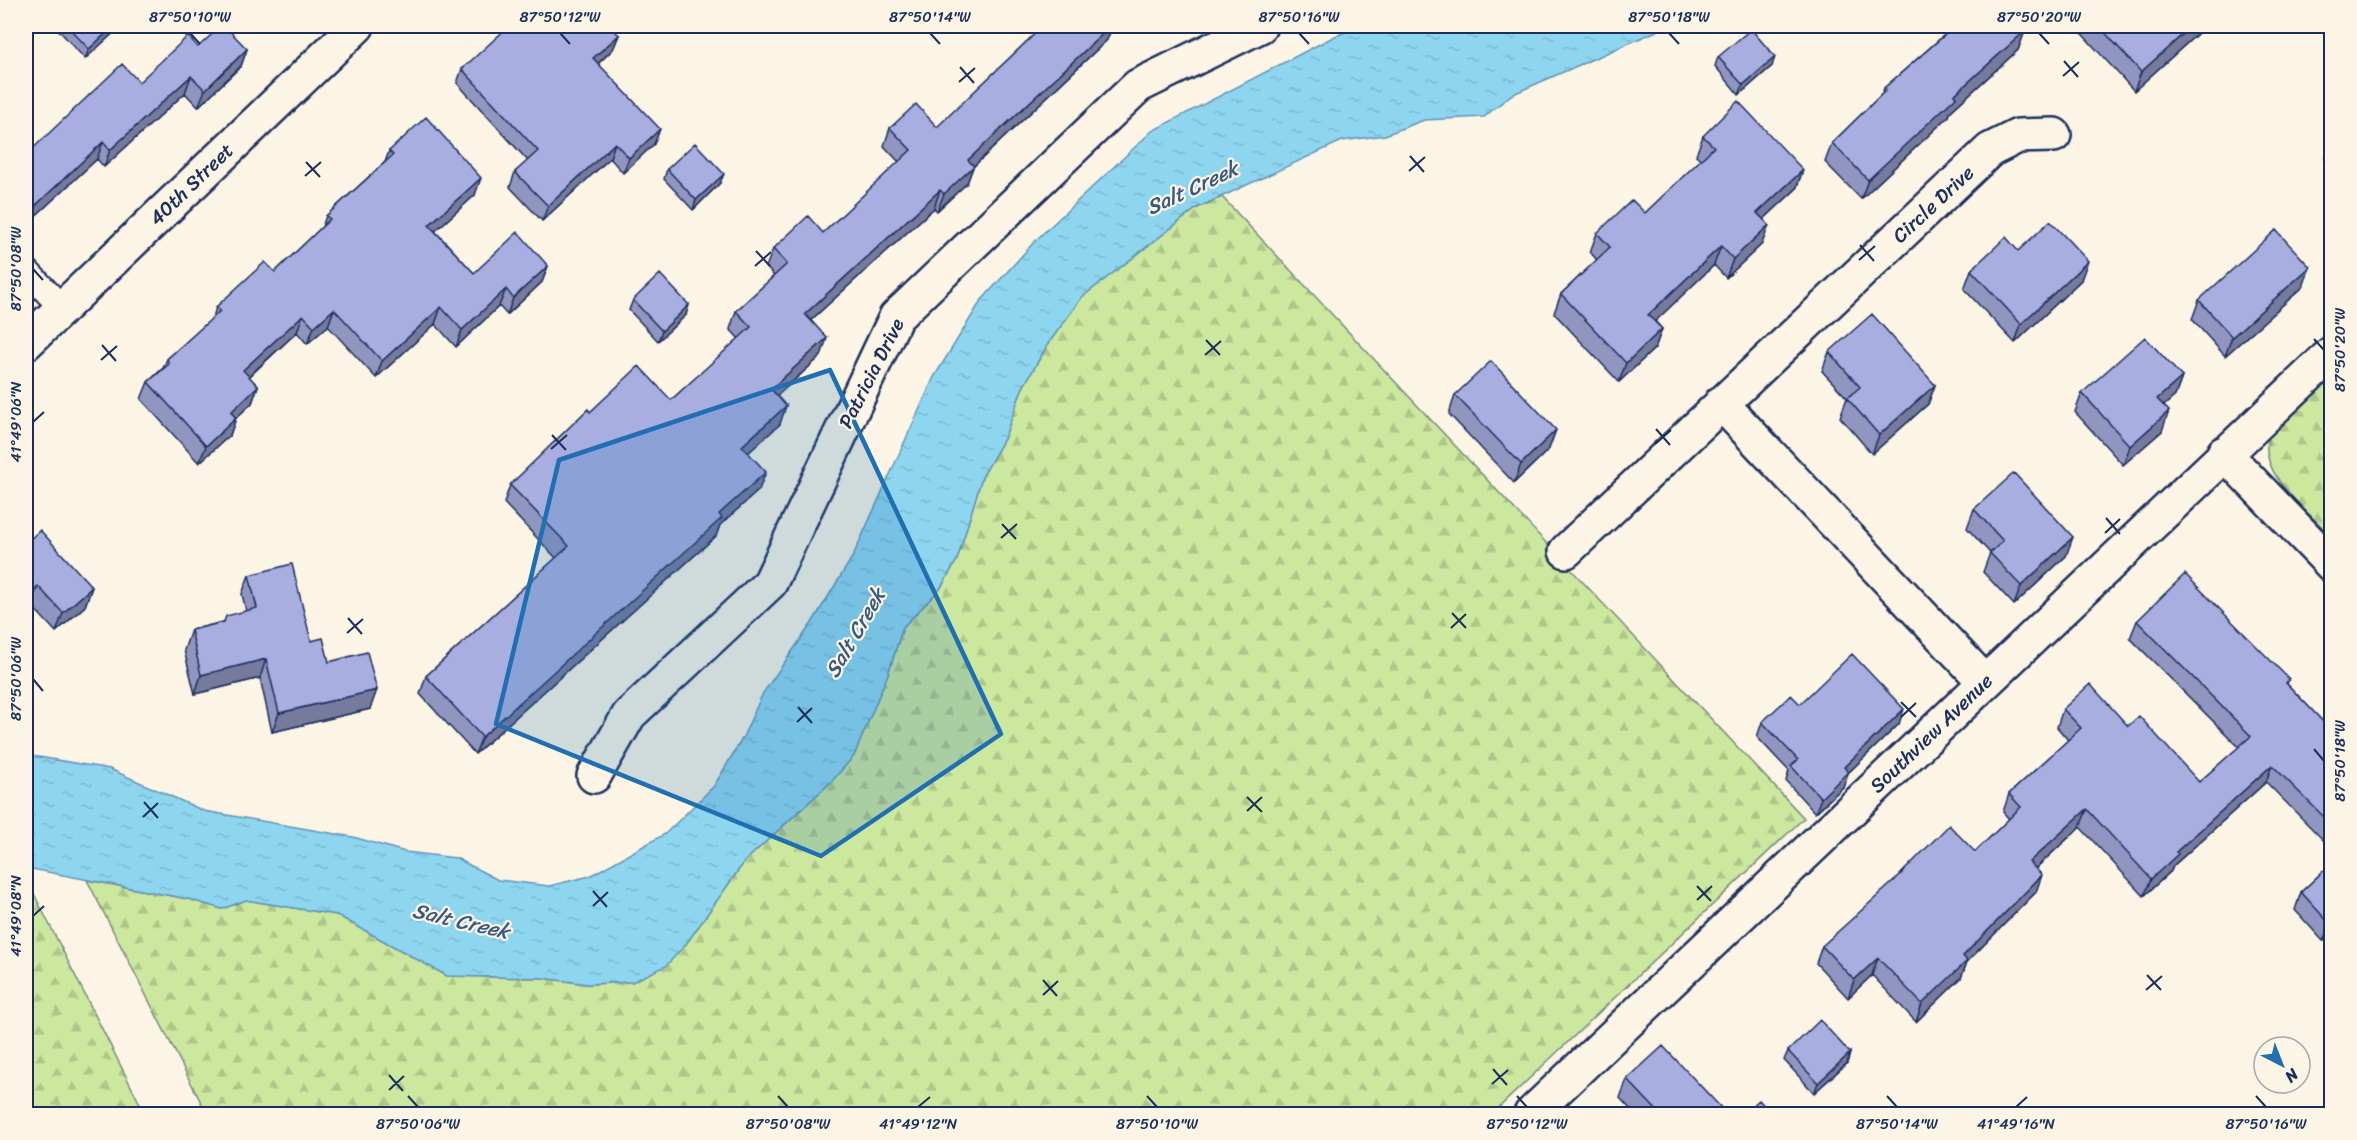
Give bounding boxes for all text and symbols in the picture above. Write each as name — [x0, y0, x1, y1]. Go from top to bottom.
text: 87°50'10"W — [149, 4, 231, 30]
text: 87°50'12"W — [519, 4, 601, 30]
text: 87°50'14"W — [889, 4, 971, 30]
text: 87°50'16"W — [1258, 4, 1340, 30]
text: 87°50'18"W — [1628, 4, 1710, 30]
text: 87°50'20"W — [1997, 4, 2082, 30]
street label: 40th Street — [140, 134, 242, 234]
water label: Salt Creek — [1139, 149, 1247, 226]
street label: Circle Drive — [1884, 157, 1983, 252]
text: 87°50'08"W — [3, 226, 29, 311]
text: 87°50'20"W — [2327, 307, 2353, 392]
street label: Patricia Drive — [829, 312, 914, 435]
text: 41°49'06"N — [3, 381, 29, 463]
water label: Salt Creek — [814, 579, 897, 685]
text: 87°50'06"W — [3, 637, 29, 721]
street label: Southview Avenue — [1861, 665, 2002, 802]
text: 87°50'18"W — [2327, 720, 2353, 802]
text: 41°49'08"N — [3, 875, 29, 957]
water label: Salt Creek — [409, 891, 516, 951]
north arrow — [2252, 1035, 2312, 1095]
text: N — [2277, 1061, 2306, 1091]
text: 87°50'06"W — [376, 1111, 460, 1137]
text: 87°50'08"W — [746, 1111, 831, 1137]
text: 41°49'12"N — [879, 1111, 958, 1137]
text: 87°50'10"W — [1116, 1111, 1198, 1137]
text: 87°50'12"W — [1486, 1111, 1568, 1137]
text: 87°50'14"W — [1856, 1111, 1938, 1137]
text: 41°49'16"N — [1977, 1111, 2056, 1137]
text: 87°50'16"W — [2225, 1111, 2307, 1137]

